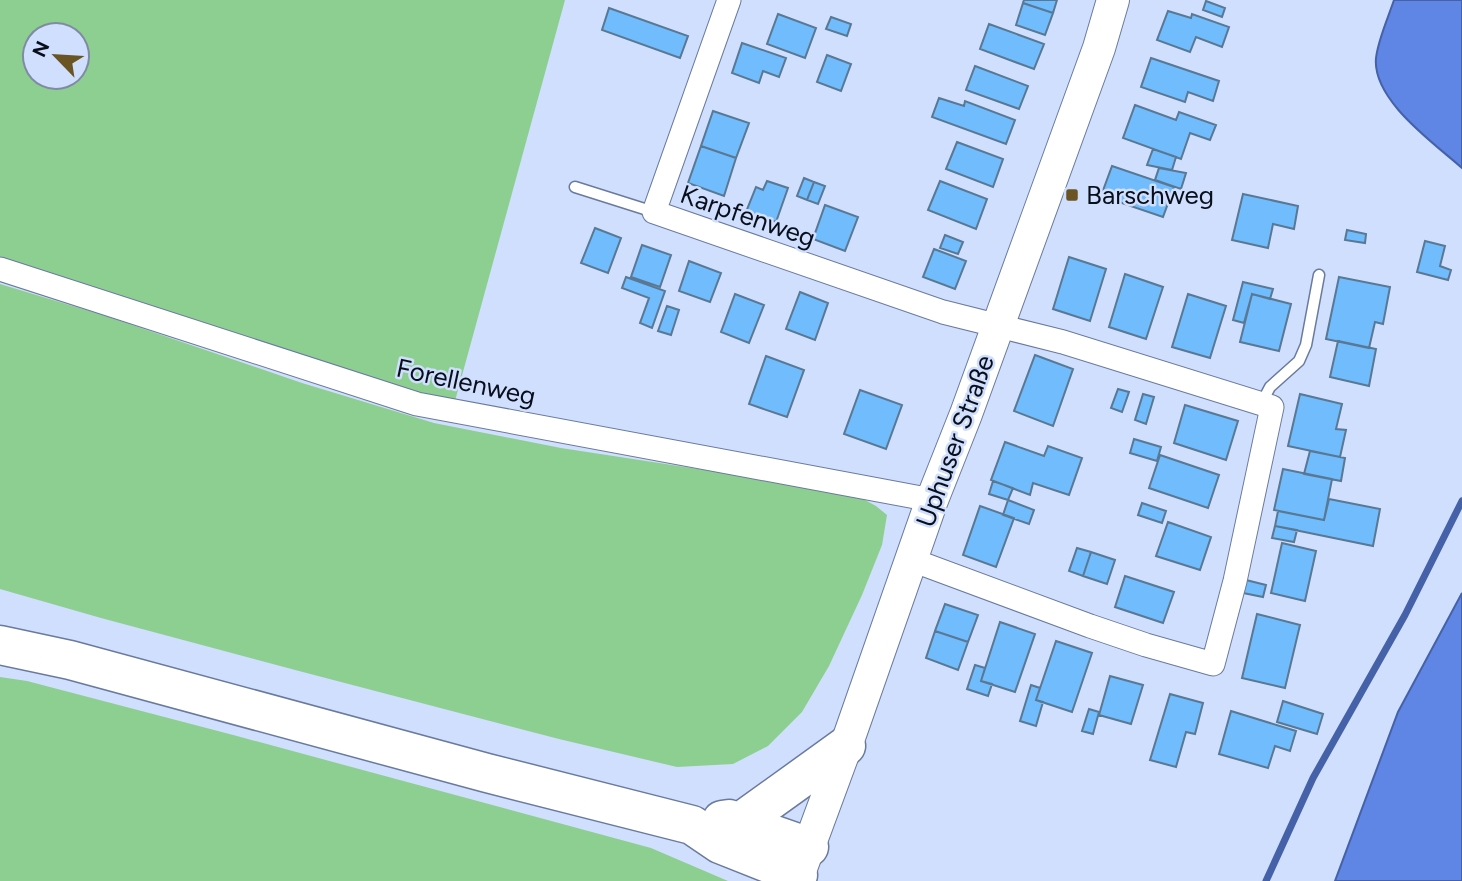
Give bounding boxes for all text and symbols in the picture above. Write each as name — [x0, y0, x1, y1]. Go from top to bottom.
north arrow — [21, 21, 91, 91]
text: N — [28, 38, 55, 61]
street label: Karpfenweg — [676, 178, 820, 254]
place label: Barschweg — [1086, 179, 1214, 211]
marker: Barschweg — [1064, 187, 1080, 203]
street label: Uphuser Straße — [909, 350, 1001, 532]
street label: Forellenweg — [393, 352, 539, 412]

